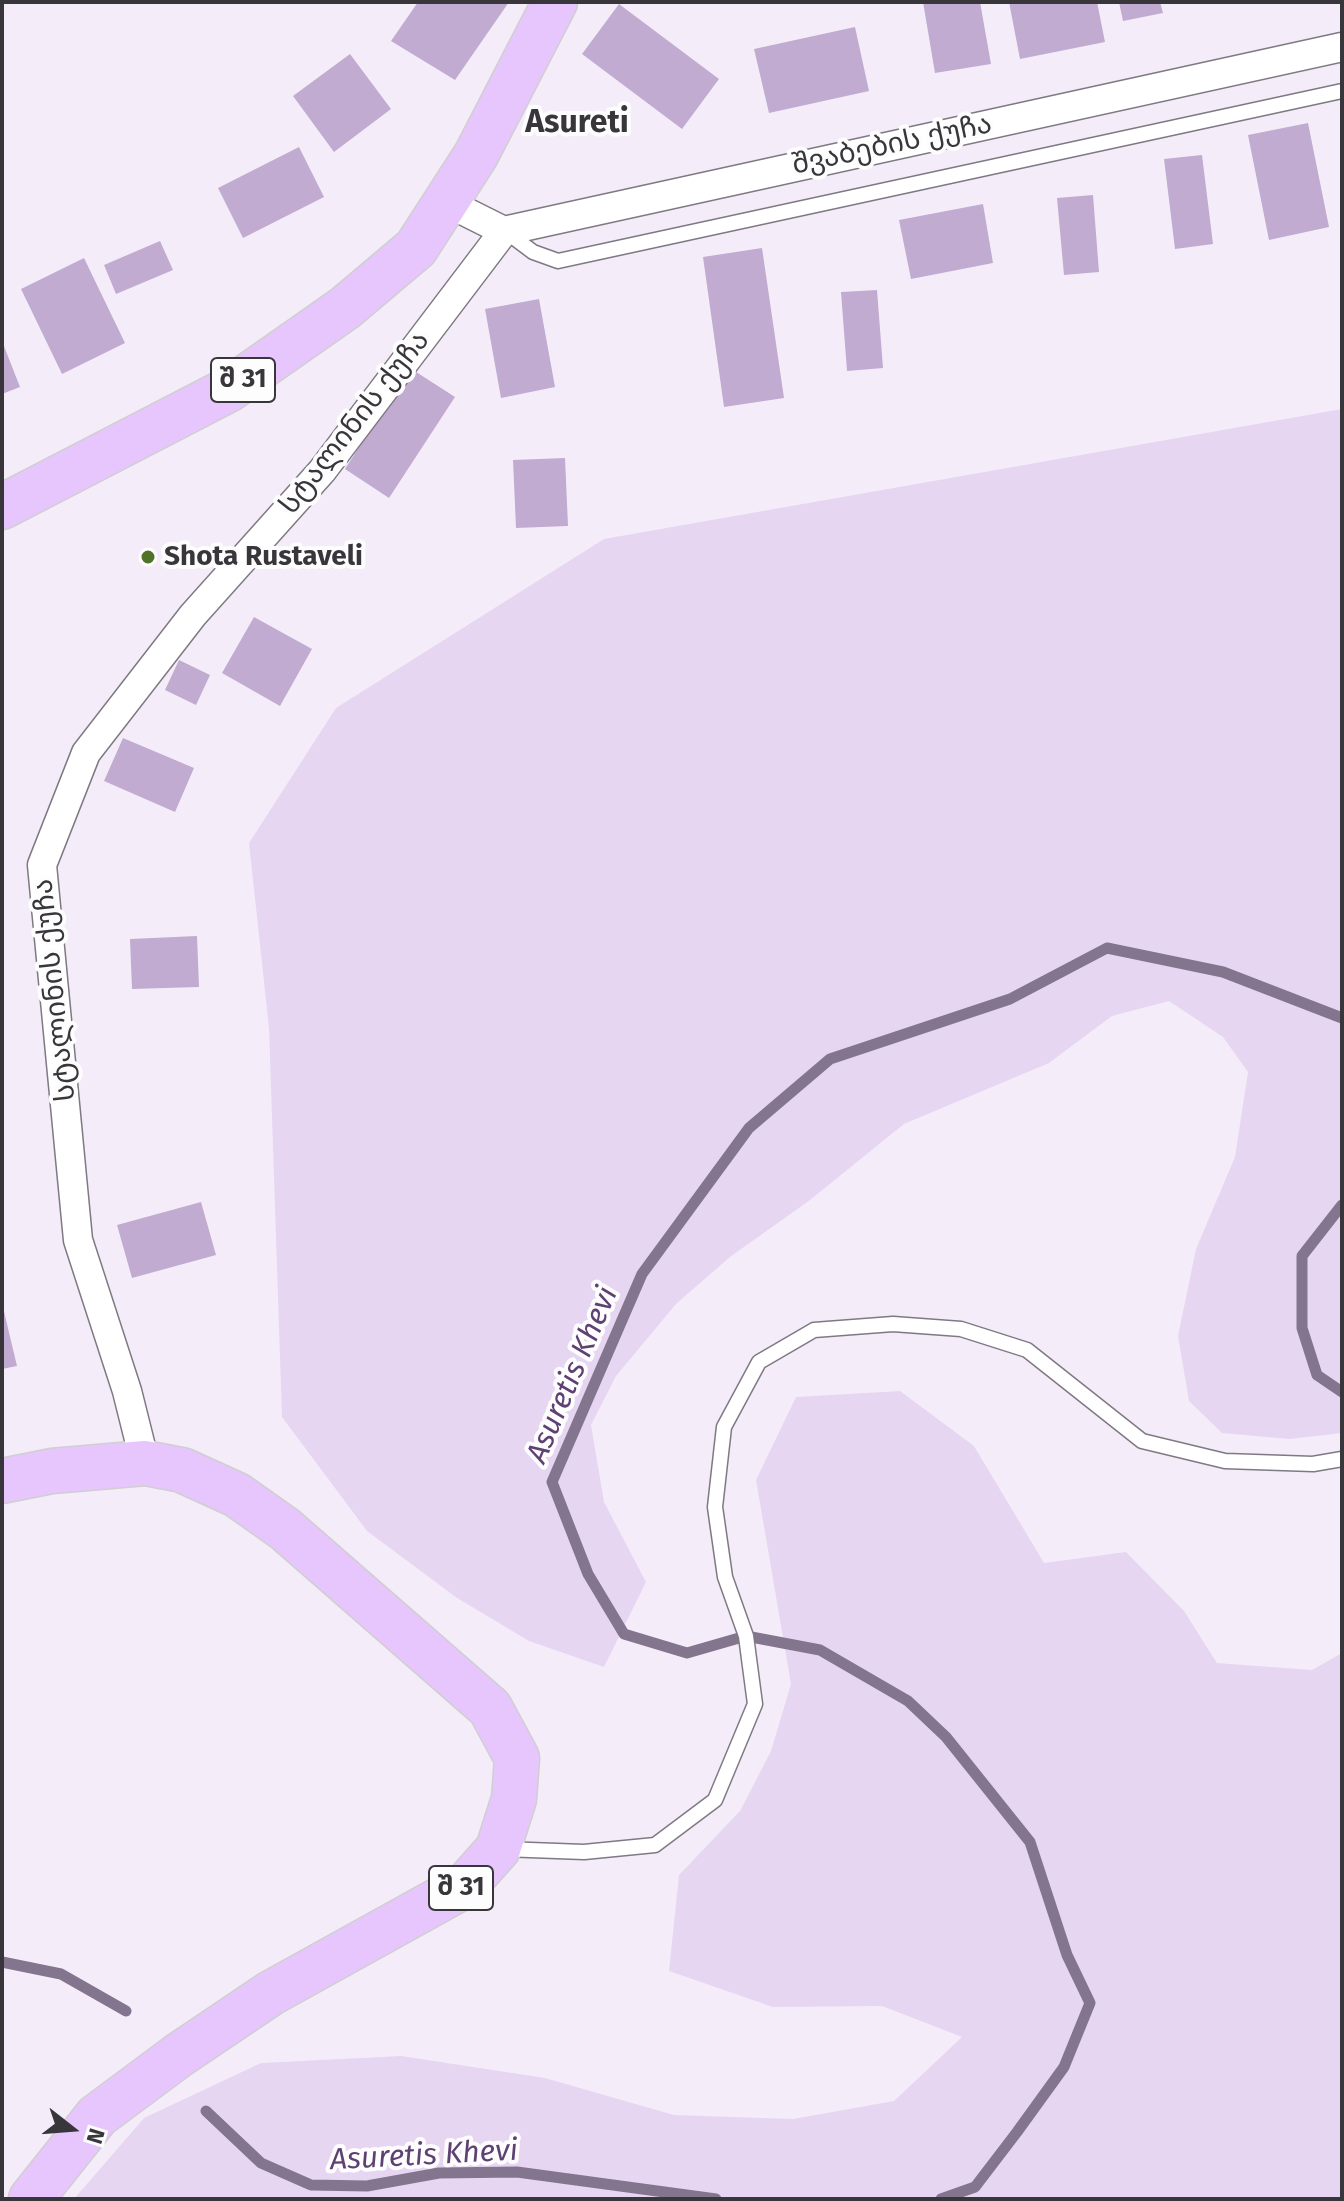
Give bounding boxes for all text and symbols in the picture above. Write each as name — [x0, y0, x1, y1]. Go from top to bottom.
district label: Asureti — [525, 104, 629, 142]
street label: შვაბების ქუჩა — [789, 107, 995, 183]
street label: სტალინის ქუჩა — [273, 325, 437, 521]
road number: შ 31 — [211, 358, 275, 402]
place label: Shota Rustaveli — [164, 540, 363, 574]
marker: Shota Rustaveli — [139, 548, 157, 566]
street label: სტალინის ქუჩა — [27, 877, 83, 1103]
water label: Asuretis Khevi — [520, 1281, 626, 1469]
road number: შ 31 — [429, 1866, 493, 1910]
north arrow — [32, 2089, 112, 2169]
text: N — [80, 2125, 110, 2147]
water label: Asuretis Khevi — [329, 2133, 519, 2179]

